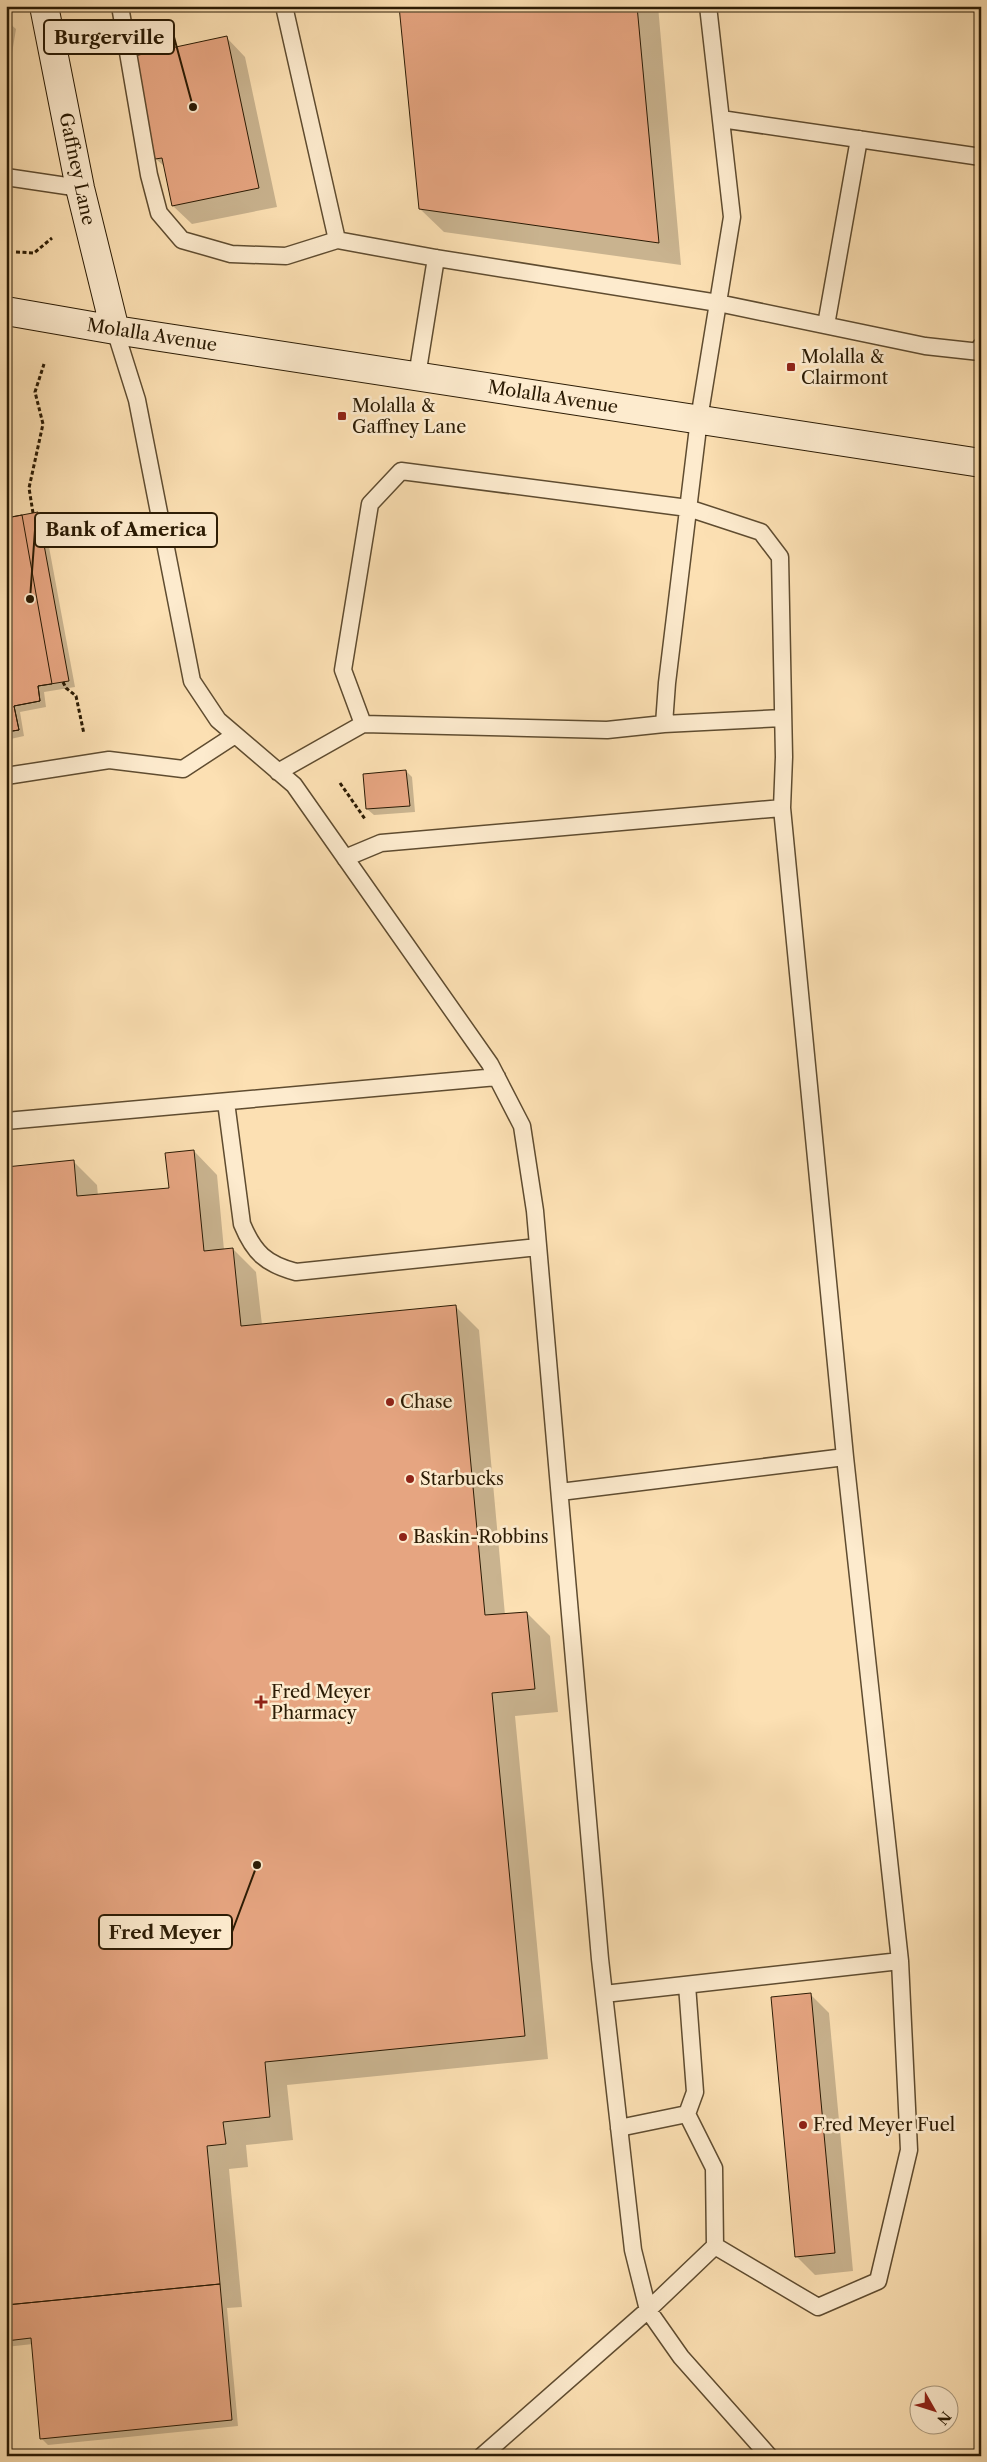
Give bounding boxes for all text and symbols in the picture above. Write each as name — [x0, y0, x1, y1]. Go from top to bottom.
callout: Burgerville — [44, 20, 174, 54]
text: Burgerville — [54, 26, 164, 49]
street label: Gaffney Lane — [54, 111, 100, 227]
street label: Molalla Avenue — [85, 314, 219, 356]
place label: Molalla & Clairmont — [801, 346, 889, 389]
marker: Molalla & Clairmont — [785, 361, 797, 373]
street label: Molalla Avenue — [486, 376, 620, 418]
place label: Molalla & Gaffney Lane — [352, 395, 466, 438]
marker: Molalla & Gaffney Lane — [336, 410, 348, 422]
callout: Bank of America — [35, 513, 217, 547]
text: Bank of America — [45, 518, 208, 541]
place label: Chase — [400, 1391, 453, 1413]
marker: Chase — [384, 1396, 396, 1408]
place label: Starbucks — [420, 1468, 504, 1490]
marker: Starbucks — [404, 1473, 416, 1485]
place label: Baskin-Robbins — [413, 1526, 549, 1548]
marker: Baskin-Robbins — [397, 1531, 409, 1543]
place label: Fred Meyer Pharmacy — [271, 1681, 371, 1724]
marker: Fred Meyer Pharmacy — [255, 1696, 267, 1708]
callout: Fred Meyer — [99, 1915, 232, 1949]
text: Fred Meyer — [108, 1921, 222, 1944]
place label: Fred Meyer Fuel — [813, 2114, 955, 2136]
marker: Fred Meyer Fuel — [797, 2119, 809, 2131]
north arrow — [910, 2384, 960, 2434]
text: N — [933, 2408, 955, 2429]

